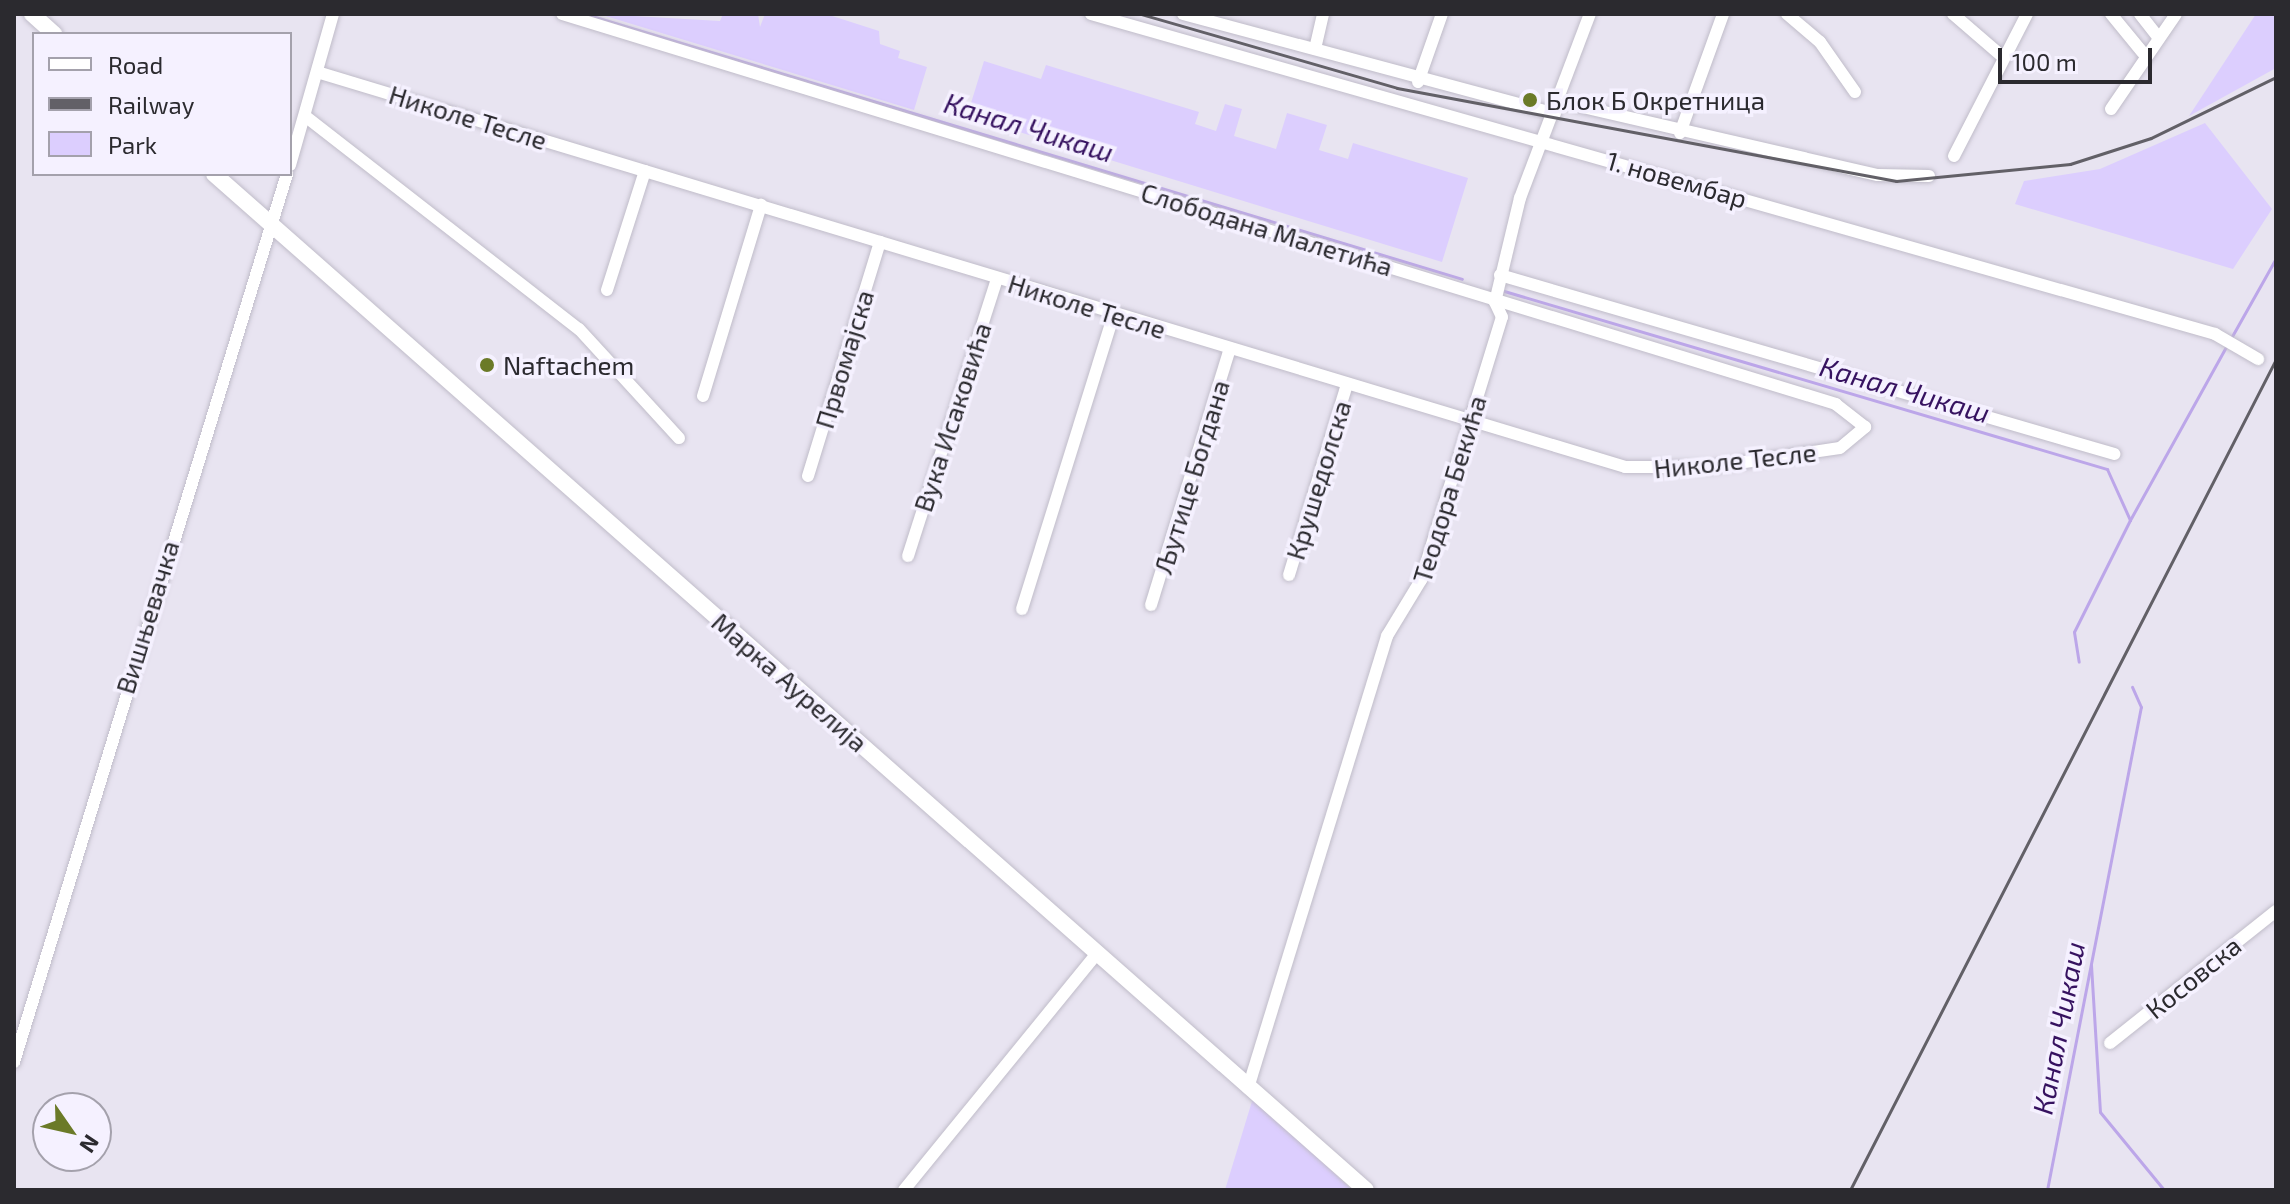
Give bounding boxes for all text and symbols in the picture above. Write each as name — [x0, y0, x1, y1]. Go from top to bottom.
legend — [32, 32, 292, 176]
scale bar — [2002, 32, 2156, 82]
text: 100 m — [2012, 47, 2077, 76]
text: Road — [108, 50, 163, 79]
street label: Николе Тесле — [385, 78, 551, 156]
place label: Блок Б Окретница — [1546, 84, 1765, 116]
water label: Канал Чикаш — [940, 85, 1118, 169]
text: Railway — [108, 90, 194, 119]
marker: Блок Б Окретница — [1521, 91, 1539, 109]
text: Park — [108, 130, 157, 159]
street label: 1. новембар — [1603, 144, 1751, 214]
street label: Слободана Малетића — [1137, 176, 1397, 282]
street label: Николе Тесле — [1004, 267, 1170, 345]
street label: Првомајска — [808, 286, 880, 432]
street label: Вука Исаковића — [907, 318, 997, 516]
place label: Naftachem — [503, 349, 634, 381]
water label: Канал Чикаш — [1816, 349, 1994, 429]
marker: Naftachem — [478, 356, 496, 374]
street label: Љутице Богдана — [1147, 376, 1235, 578]
street label: Теодора Бекића — [1406, 391, 1492, 587]
street label: Крушедолска — [1279, 397, 1357, 563]
street label: Николе Тесле — [1652, 436, 1818, 484]
street label: Вишњевачка — [109, 537, 185, 697]
street label: Марка Аурелија — [706, 606, 874, 758]
street label: Косовска — [2139, 929, 2247, 1025]
water label: Канал Чикаш — [2025, 939, 2091, 1117]
north arrow — [32, 1092, 112, 1172]
text: N — [75, 1130, 105, 1158]

